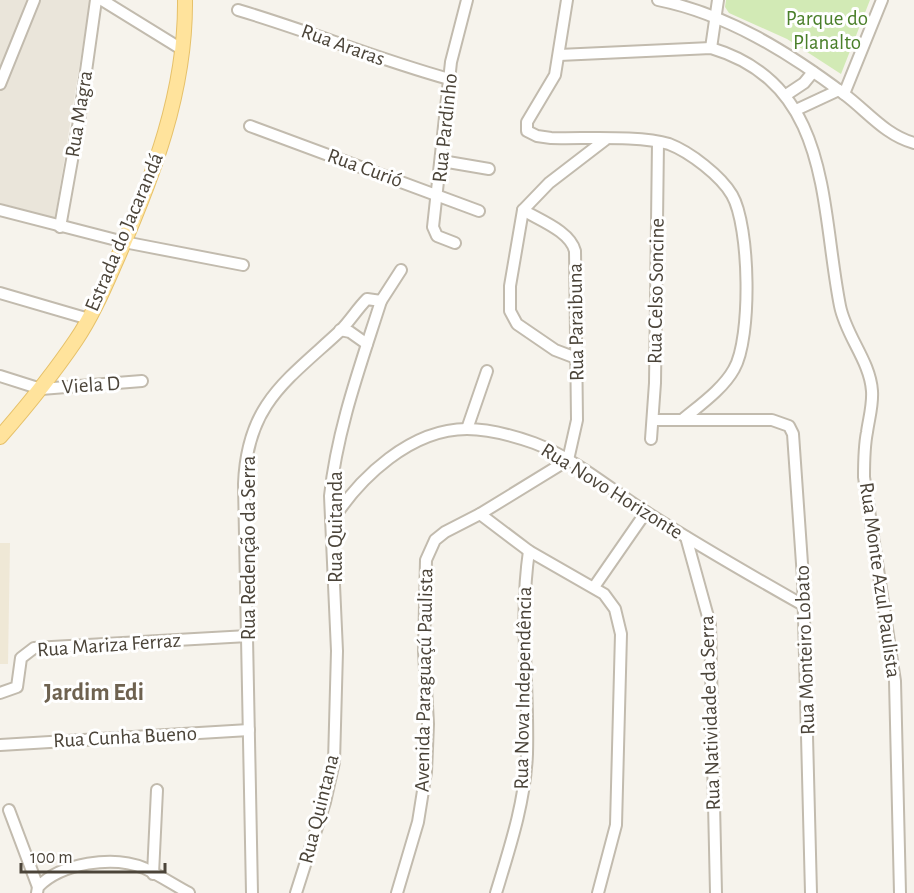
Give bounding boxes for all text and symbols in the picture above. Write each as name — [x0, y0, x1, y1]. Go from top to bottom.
park label: Parque do Planalto — [786, 8, 868, 53]
street label: Rua Araras — [298, 20, 388, 70]
street label: Rua Magra — [62, 69, 96, 159]
street label: Rua Pardinho — [429, 72, 461, 184]
street label: Rua Curió — [325, 145, 405, 191]
street label: Estrada do Jacarandá — [81, 149, 167, 314]
street label: Rua Celso Soncine — [644, 218, 668, 364]
street label: Rua Paraibuna — [564, 262, 588, 381]
street label: Viela D — [61, 372, 121, 398]
street label: Rua Novo Horizonte — [537, 439, 687, 543]
street label: Rua Redenção da Serra — [238, 455, 259, 640]
street label: Rua Quitanda — [325, 471, 346, 583]
street label: Rua Monte Azul Paulista — [856, 481, 904, 679]
street label: Rua Monteiro Lobato — [792, 565, 818, 735]
street label: Avenida Paraguaçú Paulista — [412, 567, 436, 792]
street label: Rua Nova Independência — [511, 586, 535, 790]
street label: Rua Natividade da Serra — [696, 615, 724, 811]
street label: Rua Mariza Ferraz — [36, 629, 182, 661]
district label: Jardim Edi — [44, 681, 144, 705]
street label: Rua Cunha Bueno — [53, 723, 197, 751]
street label: Rua Quintana — [295, 752, 343, 866]
scale bar — [21, 836, 165, 874]
text: 100 m — [30, 849, 73, 867]

